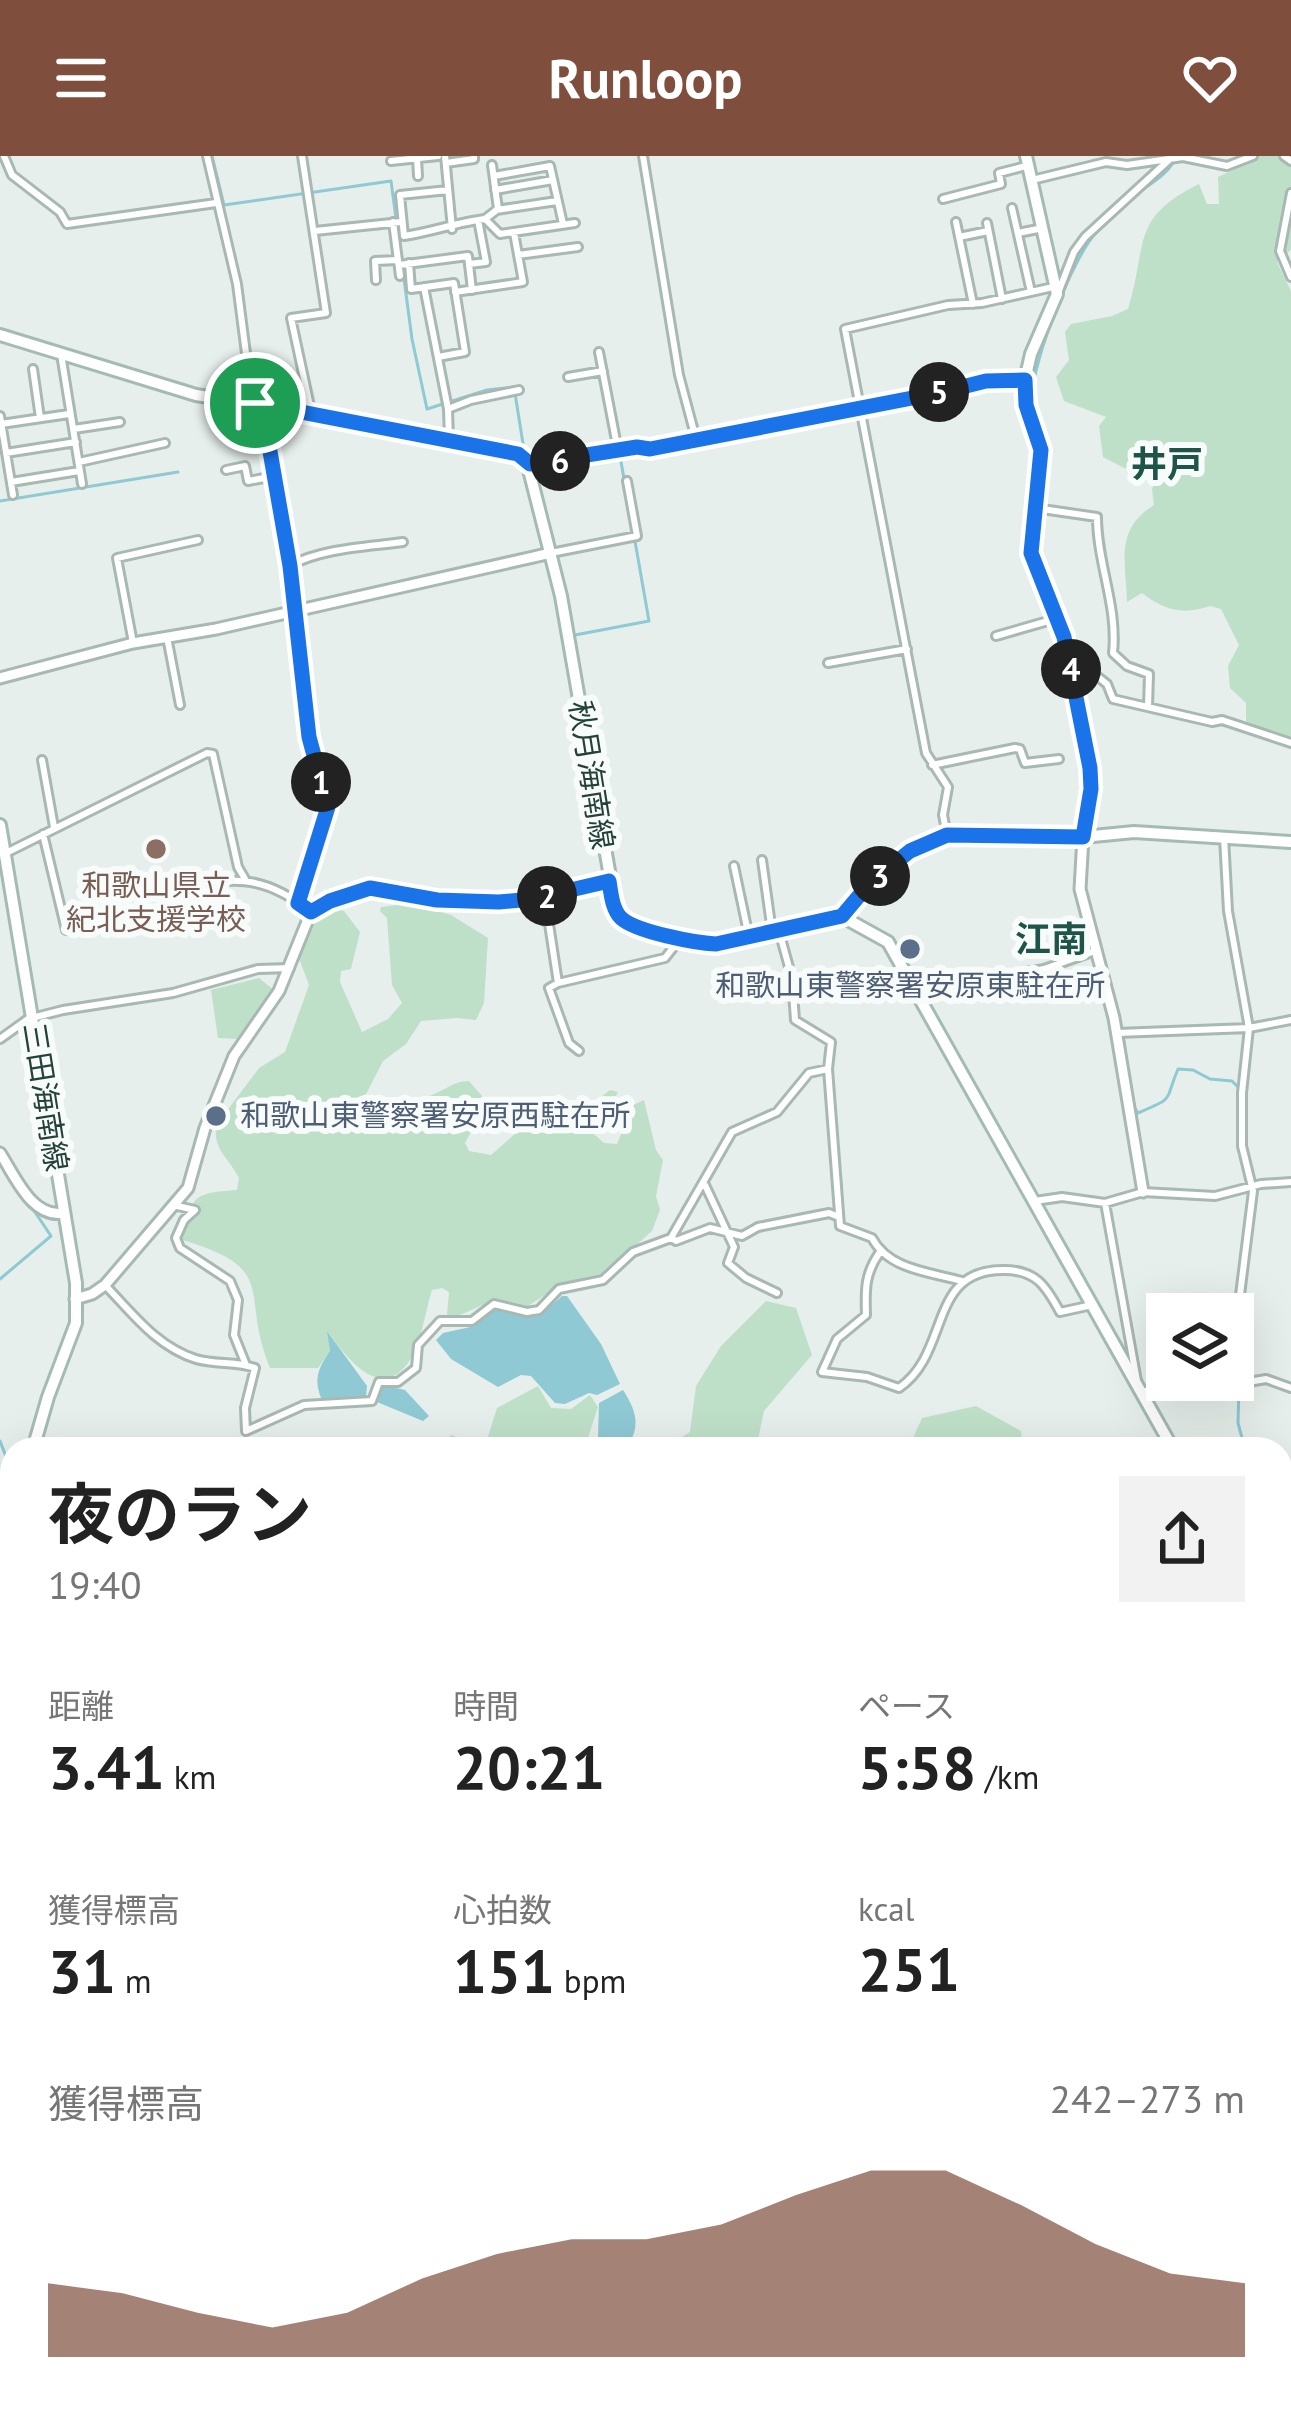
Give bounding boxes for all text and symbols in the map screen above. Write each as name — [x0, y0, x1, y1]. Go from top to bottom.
text: Runloop — [548, 43, 743, 113]
icon: menu — [48, 45, 114, 111]
icon: heart — [1177, 45, 1243, 111]
pin — [204, 352, 306, 454]
pin: 5 — [909, 362, 969, 422]
icon: arrive — [222, 370, 288, 436]
text: 5 — [930, 370, 948, 413]
pin: 6 — [530, 431, 590, 491]
text: 6 — [551, 439, 569, 482]
district label: 井戸 — [1131, 440, 1203, 487]
pin: 4 — [1041, 639, 1101, 699]
text: 4 — [1062, 647, 1080, 690]
street label: 秋月海南線 — [561, 698, 623, 852]
pin: 1 — [291, 752, 351, 812]
text: 1 — [312, 760, 330, 803]
marker: 和歌山県立 紀北支援学校 — [143, 836, 169, 862]
pin: 3 — [850, 846, 910, 906]
text: 3 — [871, 854, 889, 897]
place label: 和歌山県立 紀北支援学校 — [66, 865, 246, 938]
pin: 2 — [517, 866, 577, 926]
text: 2 — [538, 874, 556, 917]
district label: 江南 — [1015, 915, 1087, 962]
marker: 和歌山東警察署安原東駐在所 — [897, 936, 923, 962]
place label: 和歌山東警察署安原東駐在所 — [715, 965, 1105, 1004]
street label: 三田海南線 — [15, 1020, 77, 1174]
place label: 和歌山東警察署安原西駐在所 — [240, 1095, 630, 1134]
marker: 和歌山東警察署安原西駐在所 — [203, 1103, 229, 1129]
map controls — [1146, 1293, 1254, 1401]
button: layers — [1146, 1293, 1254, 1401]
text: 夜のラン — [48, 1471, 312, 1556]
button: share — [1119, 1476, 1245, 1602]
text: 19:40 — [48, 1559, 142, 1610]
text: 距離 — [48, 1684, 114, 1727]
text: 時間 — [453, 1684, 519, 1727]
text: ペース — [858, 1684, 955, 1727]
text: 3.41 — [48, 1728, 165, 1806]
text: 20:21 — [453, 1728, 605, 1806]
text: 5:58 — [858, 1728, 976, 1806]
text: km — [165, 1755, 216, 1798]
text: /km — [976, 1755, 1039, 1798]
text: kcal — [858, 1887, 914, 1930]
text: 獲得標高 — [48, 1888, 180, 1931]
text: 心拍数 — [453, 1888, 552, 1931]
text: 251 — [858, 1930, 960, 2008]
text: 31 — [48, 1932, 116, 2010]
text: 151 — [453, 1932, 555, 2010]
text: m — [116, 1959, 152, 2002]
text: bpm — [555, 1959, 626, 2002]
text: 242–273 m — [1050, 2073, 1245, 2124]
text: 獲得標高 — [48, 2078, 204, 2129]

